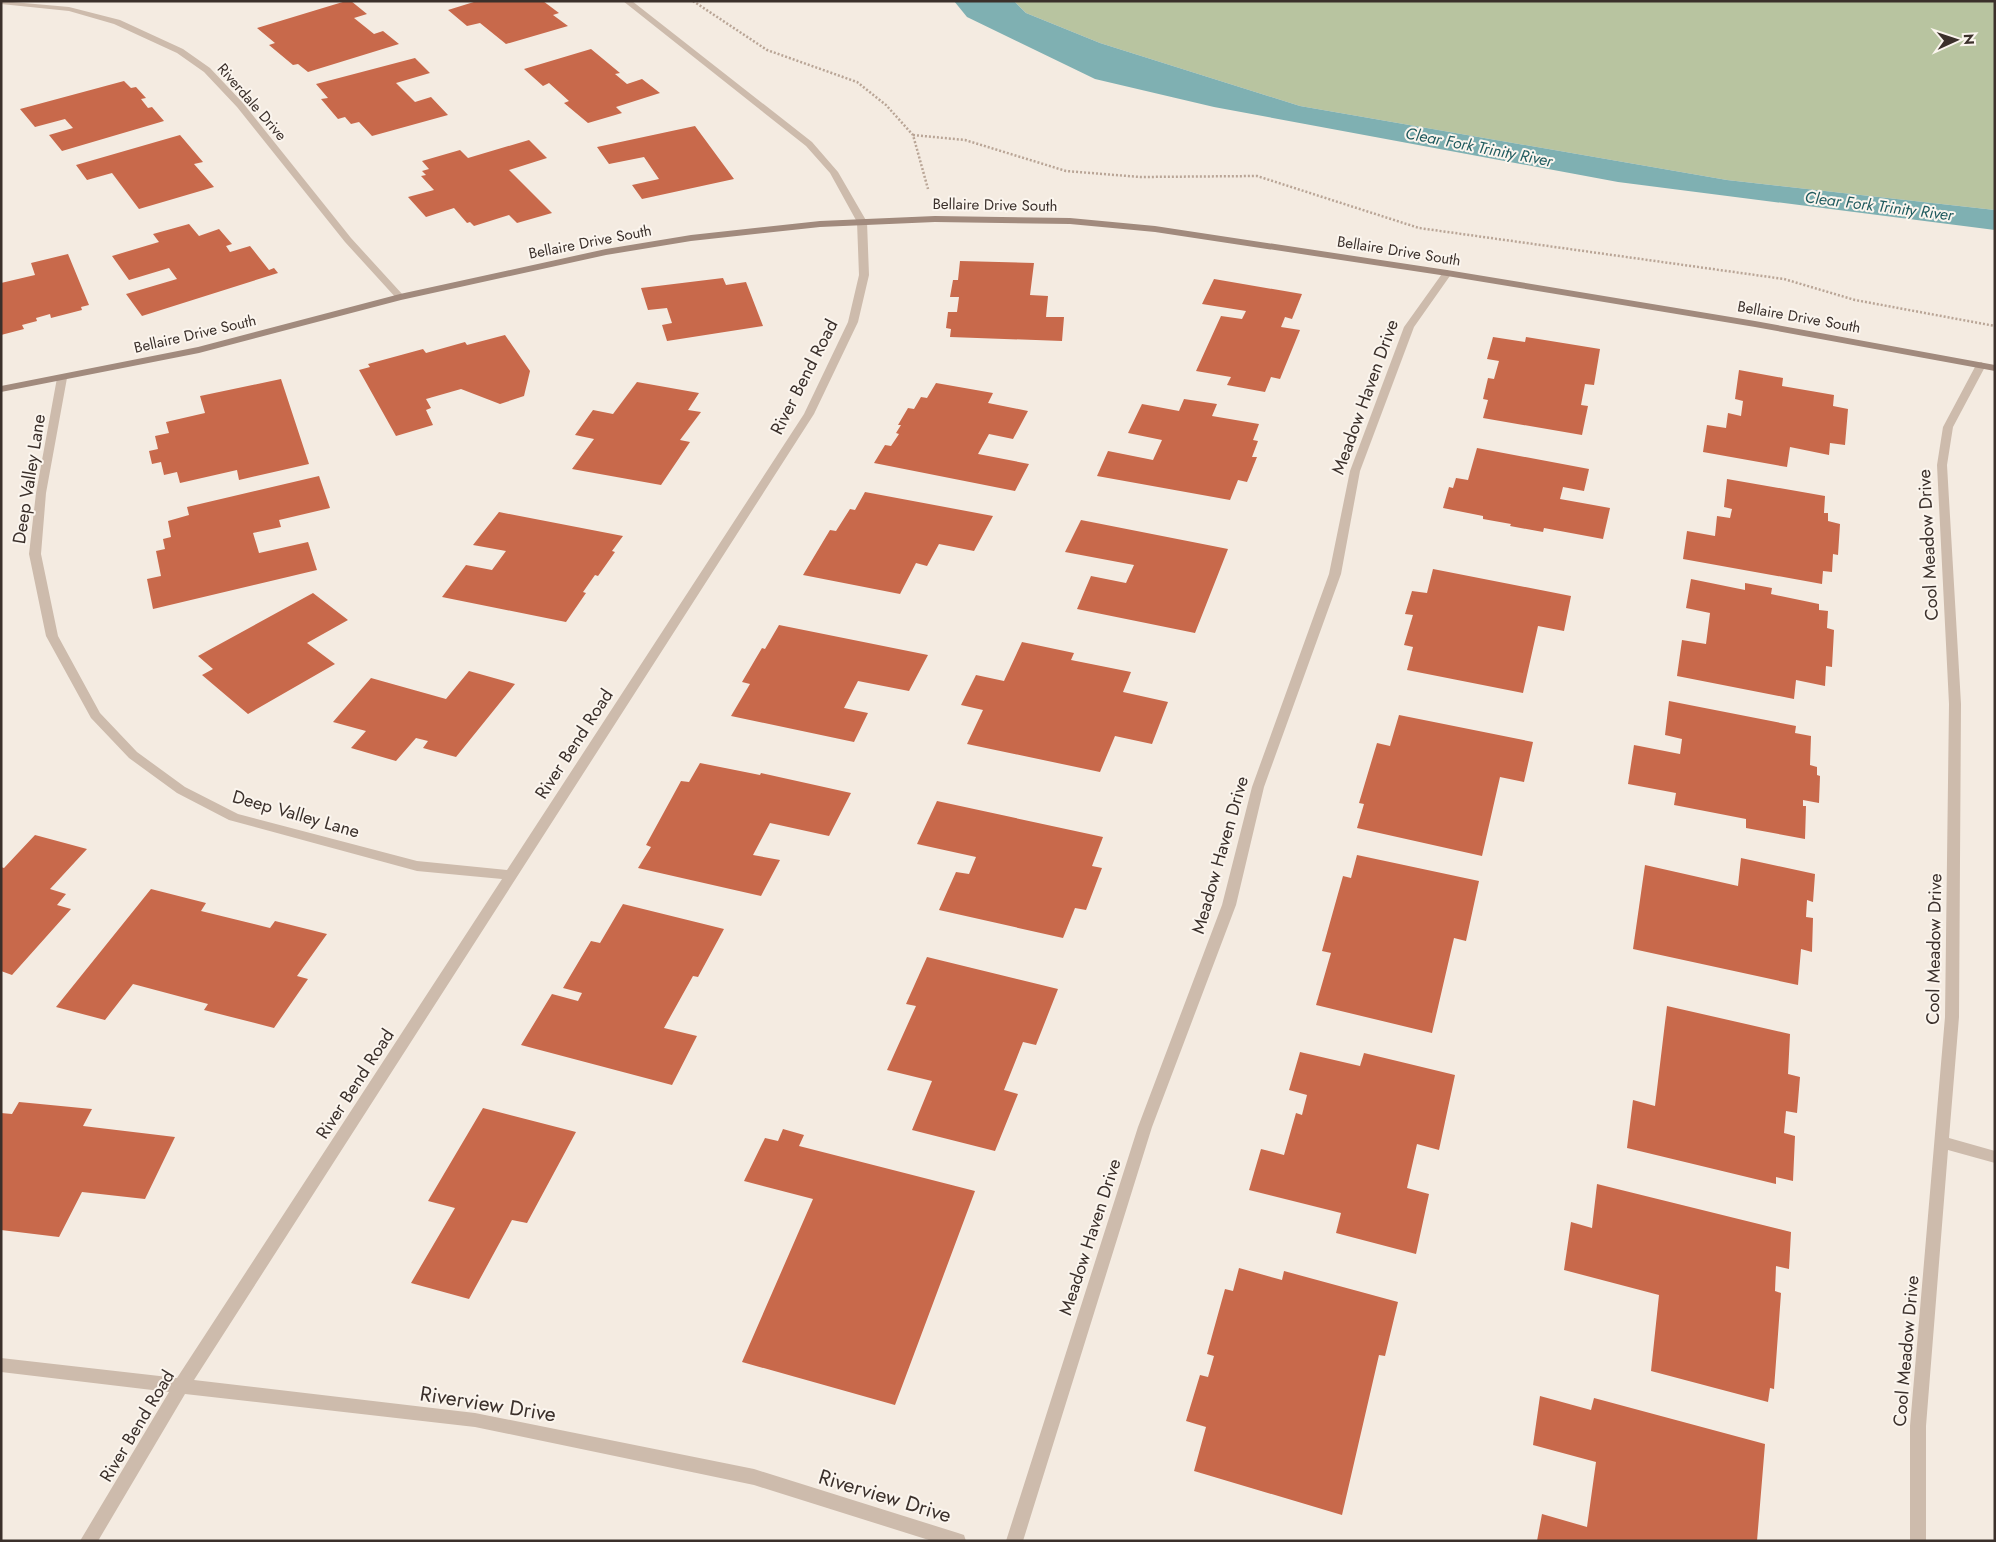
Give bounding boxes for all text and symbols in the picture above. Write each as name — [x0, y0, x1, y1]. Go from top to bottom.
north arrow — [1931, 15, 1981, 65]
text: N — [1959, 33, 1979, 45]
street label: Riverdale Drive — [212, 58, 292, 146]
water label: Clear Fork Trinity River — [1403, 121, 1556, 173]
water label: Clear Fork Trinity River — [1803, 185, 1956, 227]
street label: Bellaire Drive South — [932, 193, 1058, 217]
street label: Bellaire Drive South — [527, 219, 653, 265]
street label: Bellaire Drive South — [1336, 230, 1462, 272]
street label: Bellaire Drive South — [1736, 295, 1862, 339]
street label: Bellaire Drive South — [132, 309, 258, 359]
street label: River Bend Road — [764, 315, 844, 439]
street label: Meadow Haven Drive — [1325, 316, 1405, 478]
street label: Deep Valley Lane — [6, 412, 52, 546]
street label: Cool Meadow Drive — [1911, 469, 1945, 621]
street label: River Bend Road — [529, 684, 619, 804]
street label: Meadow Haven Drive — [1185, 773, 1255, 937]
street label: Deep Valley Lane — [229, 783, 363, 845]
street label: Cool Meadow Drive — [1920, 873, 1948, 1025]
street label: River Bend Road — [310, 1024, 400, 1144]
street label: Meadow Haven Drive — [1052, 1155, 1128, 1319]
street label: Cool Meadow Drive — [1886, 1274, 1926, 1428]
street label: River Bend Road — [93, 1365, 181, 1487]
street label: Riverview Drive — [418, 1378, 558, 1430]
street label: Riverview Drive — [815, 1462, 955, 1530]

